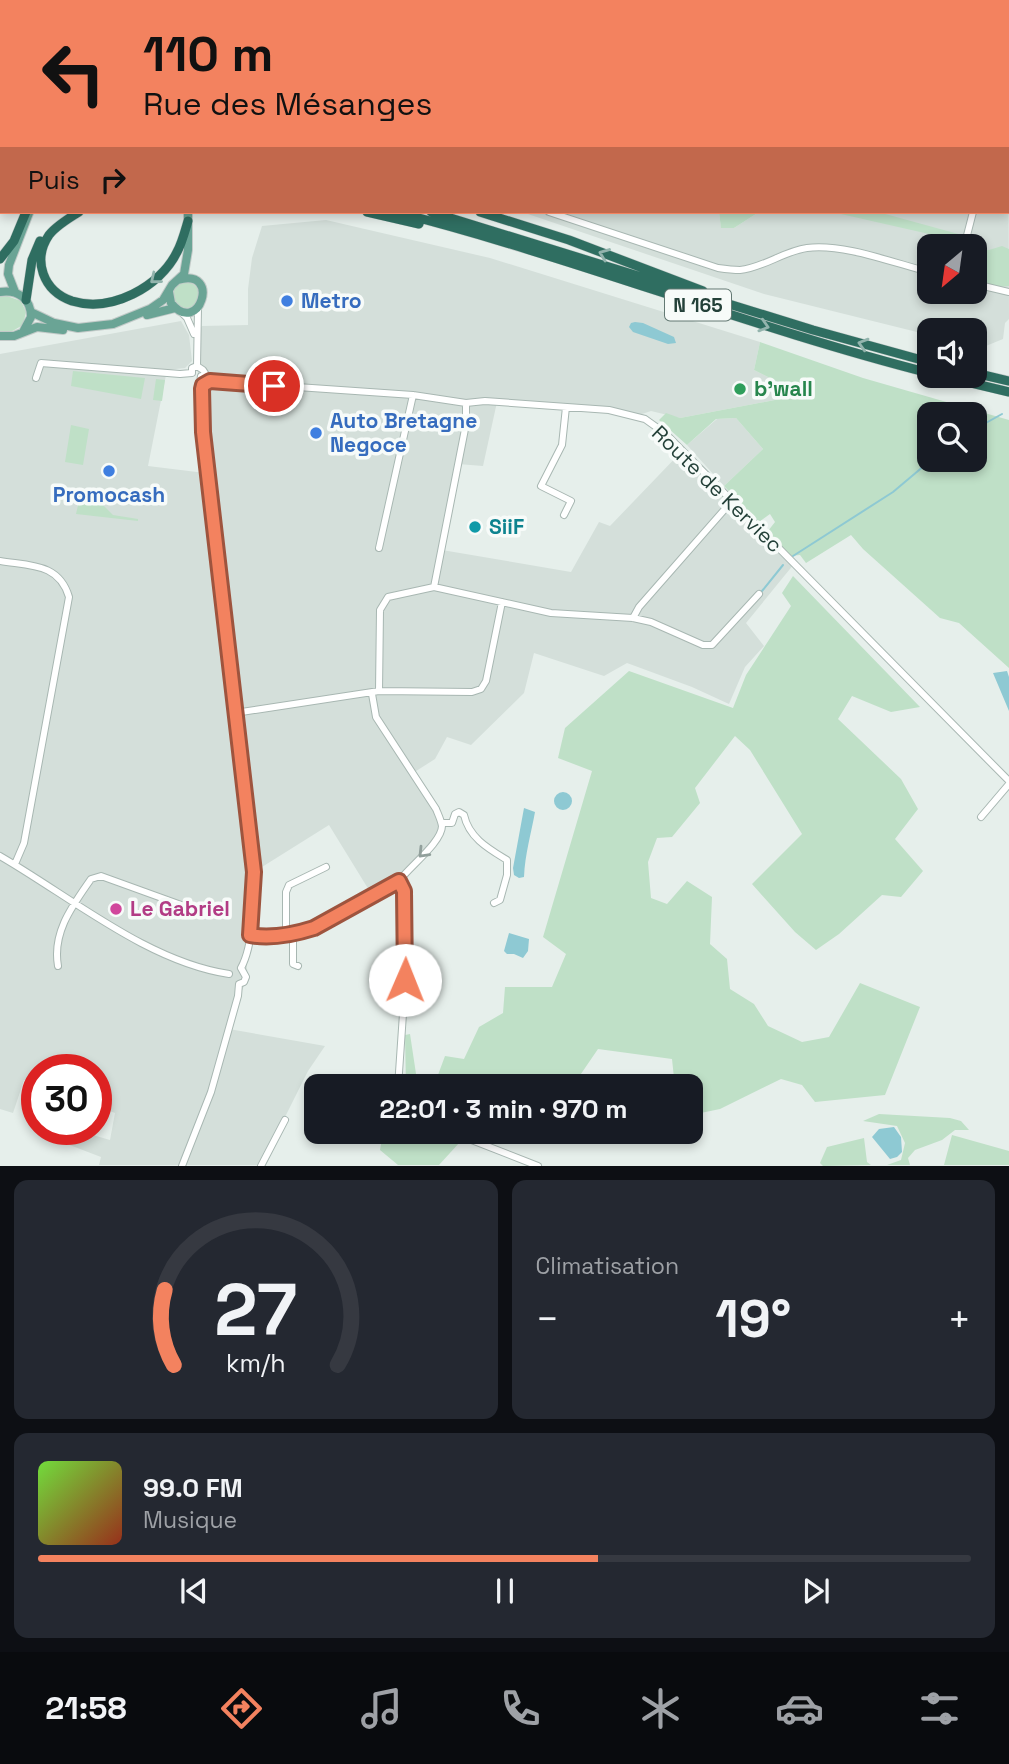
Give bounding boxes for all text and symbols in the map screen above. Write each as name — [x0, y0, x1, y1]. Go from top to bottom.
text: 110 m — [143, 23, 273, 85]
icon: left — [28, 28, 119, 119]
text: Rue des Mésanges — [143, 84, 432, 124]
icon: right — [94, 161, 132, 199]
text: Puis — [28, 163, 80, 197]
north arrow — [917, 234, 987, 304]
map controls — [917, 234, 987, 472]
one-way arrow — [599, 248, 611, 262]
one-way arrow — [150, 271, 163, 283]
place label: Metro — [301, 287, 362, 314]
road number: N 165 — [665, 290, 731, 320]
marker: Metro — [279, 293, 295, 309]
one-way arrow — [758, 317, 770, 332]
button: sound — [917, 318, 987, 388]
one-way arrow — [858, 338, 870, 353]
pin — [244, 356, 304, 416]
icon: arrive — [255, 367, 293, 405]
place label: b'wall — [754, 375, 813, 402]
marker: b'wall — [732, 381, 748, 397]
button: search — [917, 402, 987, 472]
place label: Auto Bretagne Negoce — [330, 407, 477, 458]
street label: Route de Kerviec — [646, 419, 788, 558]
marker: Auto Bretagne Negoce — [308, 425, 324, 441]
marker: Promocash — [101, 463, 117, 479]
place label: Promocash — [53, 481, 165, 508]
place label: SiiF — [489, 513, 524, 540]
marker: SiiF — [467, 519, 483, 535]
one-way arrow — [419, 845, 432, 858]
place label: Le Gabriel — [130, 895, 230, 922]
marker: Le Gabriel — [108, 901, 124, 917]
position arrow — [368, 943, 442, 1017]
speed limit sign: 30 — [21, 1054, 112, 1145]
text: 22:01 · 3 min · 970 m — [379, 1092, 628, 1126]
text: Climatisation — [536, 1251, 679, 1281]
text: 27 — [214, 1264, 297, 1357]
text: 19° — [715, 1286, 791, 1352]
text: − — [536, 1295, 559, 1343]
text: + — [947, 1295, 971, 1343]
text: km/h — [226, 1347, 286, 1379]
text: 99.0 FM — [143, 1471, 243, 1505]
text: Musique — [143, 1505, 237, 1535]
icon: previous — [175, 1572, 213, 1610]
icon: pause — [486, 1572, 524, 1610]
icon: next — [797, 1572, 835, 1610]
icon: directions — [217, 1684, 266, 1733]
icon: music — [357, 1684, 406, 1733]
icon: phone — [496, 1684, 545, 1733]
icon: climate — [636, 1684, 685, 1733]
icon: car — [775, 1684, 824, 1733]
icon: filters — [915, 1684, 964, 1733]
text: 21:58 — [45, 1688, 127, 1728]

